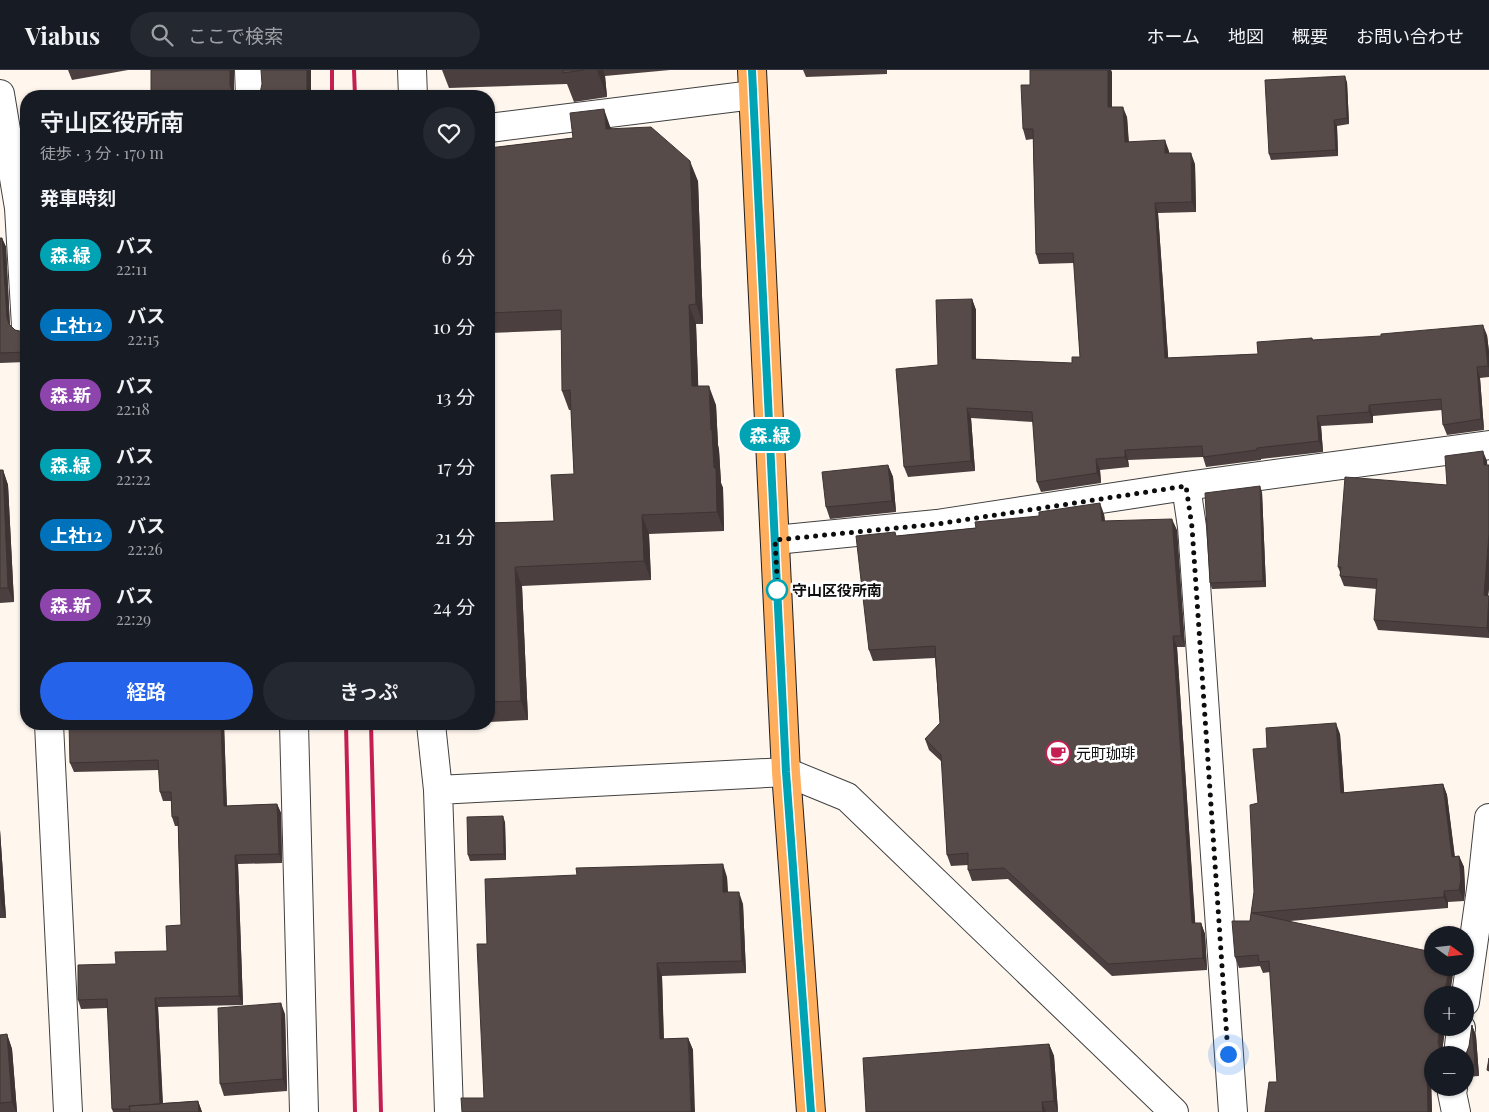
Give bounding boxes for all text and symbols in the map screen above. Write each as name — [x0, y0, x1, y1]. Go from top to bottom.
search box — [130, 12, 480, 57]
text: Viabus — [25, 19, 100, 51]
icon: search — [148, 21, 176, 49]
text: ここで検索 — [188, 22, 283, 48]
text: ホーム — [1147, 24, 1200, 48]
text: 地図 — [1228, 24, 1264, 48]
text: 概要 — [1292, 24, 1328, 48]
text: お問い合わせ — [1356, 24, 1464, 48]
text: 守山区役所南 — [40, 105, 184, 137]
button: heart — [423, 107, 475, 159]
text: 徒歩 · 3 分 · 170 m — [40, 142, 164, 163]
text: 発車時刻 — [40, 184, 116, 210]
text: バス — [116, 232, 154, 258]
text: 森.緑 — [50, 243, 91, 267]
text: 6 分 — [441, 243, 475, 269]
text: 22:11 — [116, 258, 147, 279]
text: バス — [127, 302, 165, 328]
text: 上社12 — [50, 313, 102, 337]
text: 10 分 — [433, 313, 475, 339]
text: 22:15 — [127, 328, 159, 349]
text: バス — [116, 372, 154, 398]
text: 森.新 — [50, 383, 91, 407]
text: 13 分 — [436, 383, 475, 409]
text: 22:18 — [116, 398, 150, 419]
line badge: 森.緑 — [741, 419, 799, 451]
text: 森.緑 — [750, 423, 790, 447]
text: バス — [116, 442, 154, 468]
text: 森.緑 — [50, 453, 91, 477]
text: 17 分 — [437, 453, 475, 479]
text: 22:22 — [116, 468, 151, 489]
text: バス — [127, 512, 165, 538]
text: 上社12 — [50, 523, 102, 547]
text: 21 分 — [435, 523, 475, 549]
text: 22:26 — [127, 538, 163, 559]
marker: 守山区役所南 — [766, 579, 788, 601]
place label: 守山区役所南 — [792, 580, 882, 600]
text: バス — [116, 582, 154, 608]
text: 森.新 — [50, 593, 91, 617]
text: 24 分 — [433, 593, 475, 619]
text: 22:29 — [116, 608, 151, 629]
button: 経路 — [40, 662, 253, 720]
button: きっぷ — [263, 662, 475, 720]
cafe icon: 元町珈琲 — [1045, 740, 1071, 766]
place label: 元町珈琲 — [1076, 743, 1136, 763]
north arrow — [1424, 926, 1474, 976]
map controls — [1424, 926, 1474, 1096]
button: + — [1424, 986, 1474, 1036]
your location — [1216, 1042, 1241, 1067]
button: − — [1424, 1046, 1474, 1096]

